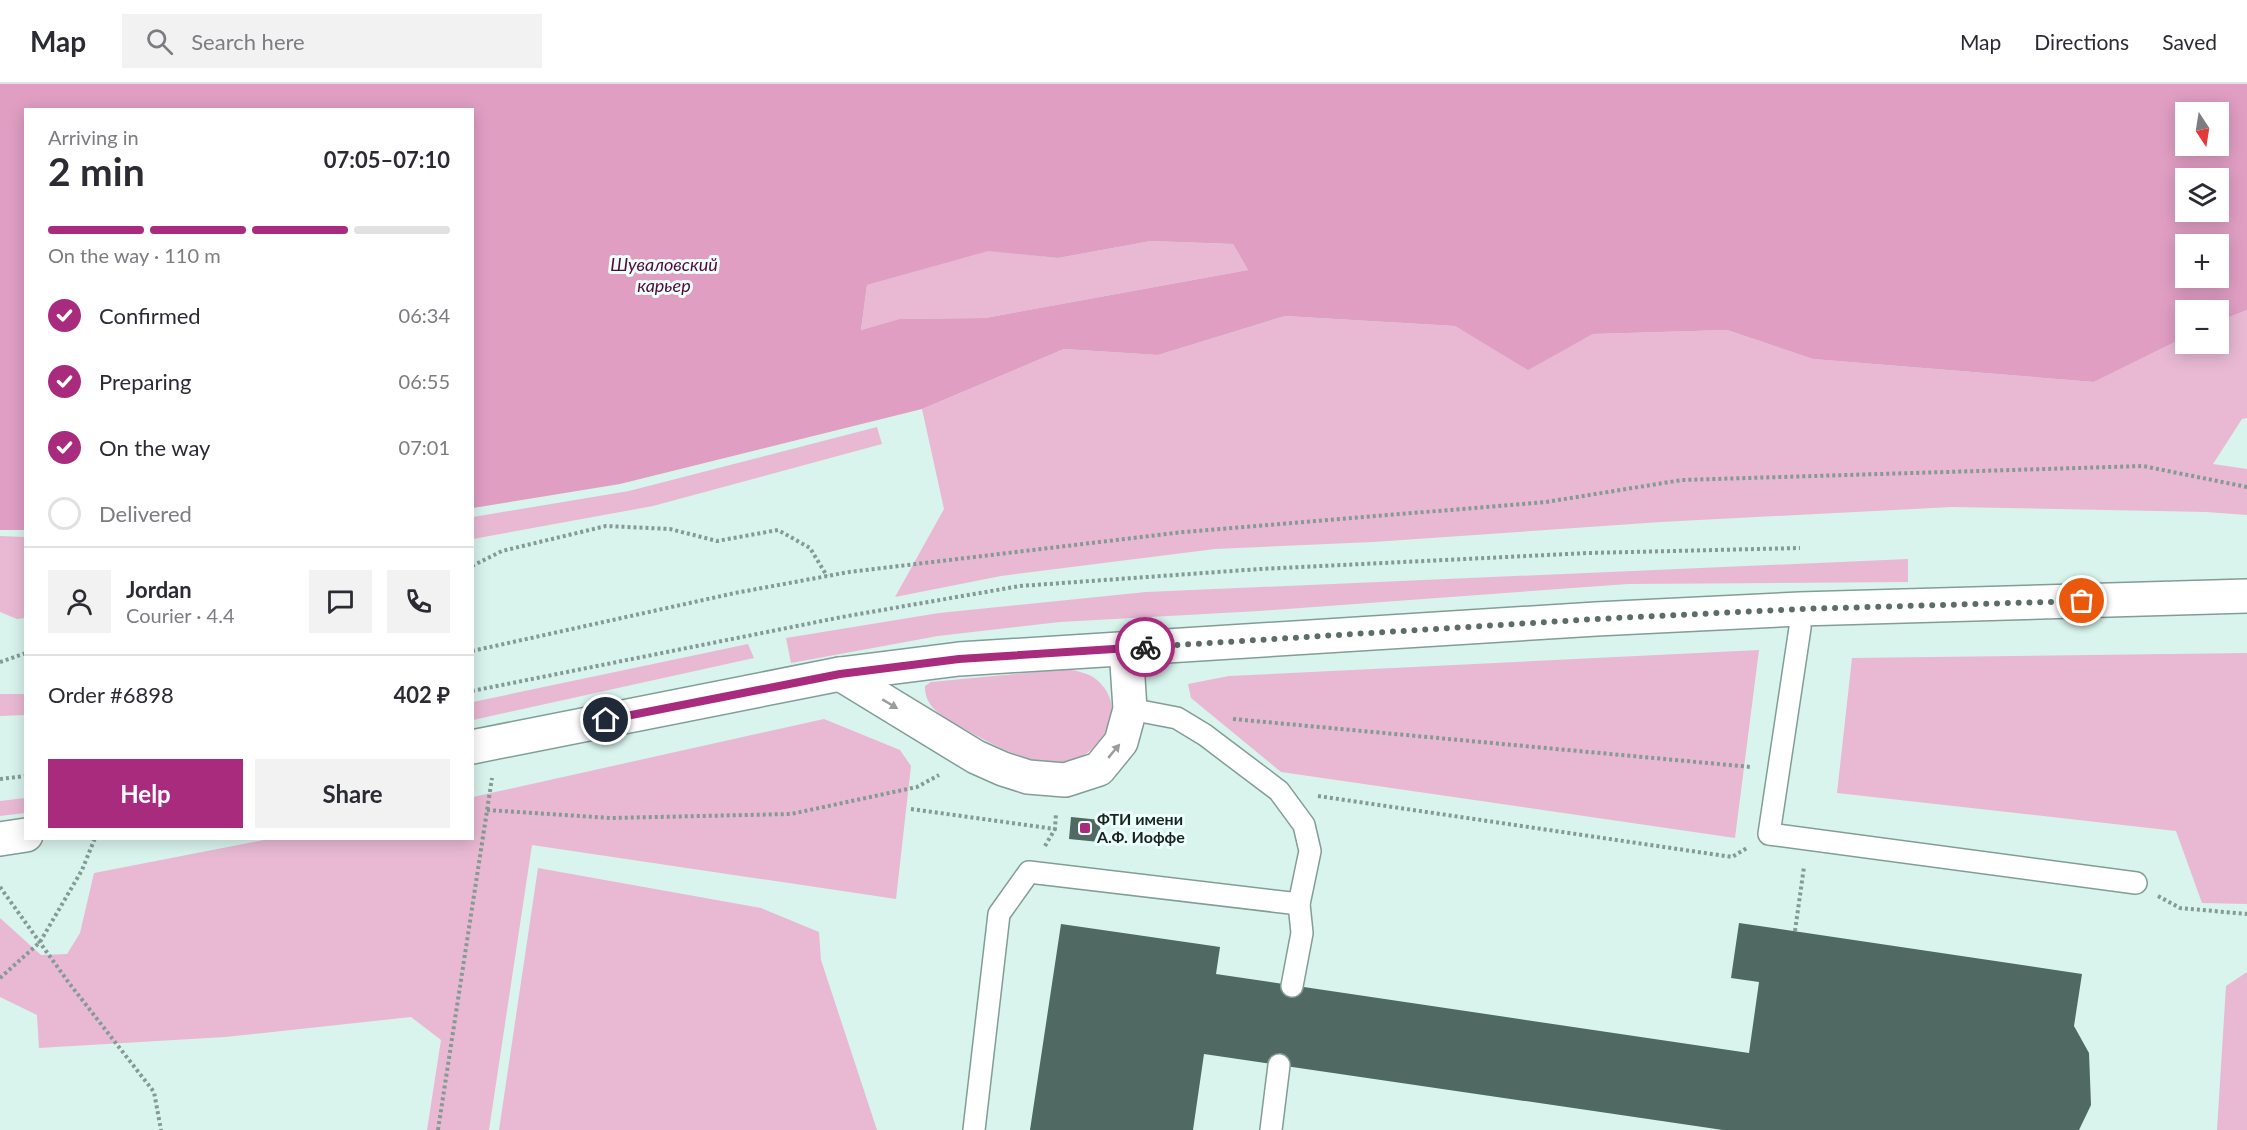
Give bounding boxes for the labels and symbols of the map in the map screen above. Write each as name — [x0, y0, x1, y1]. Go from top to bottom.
north arrow — [2175, 102, 2229, 156]
water label: Шуваловский карьер — [610, 253, 718, 296]
pin — [2056, 575, 2107, 626]
courier — [1115, 617, 1175, 677]
pin — [580, 694, 631, 745]
one-way arrow — [882, 699, 898, 710]
one-way arrow — [1107, 744, 1120, 759]
place label: ФТИ имени А.Ф. Иоффе — [1096, 809, 1185, 846]
marker: ФТИ имени А.Ф. Иоффе — [1078, 821, 1092, 835]

